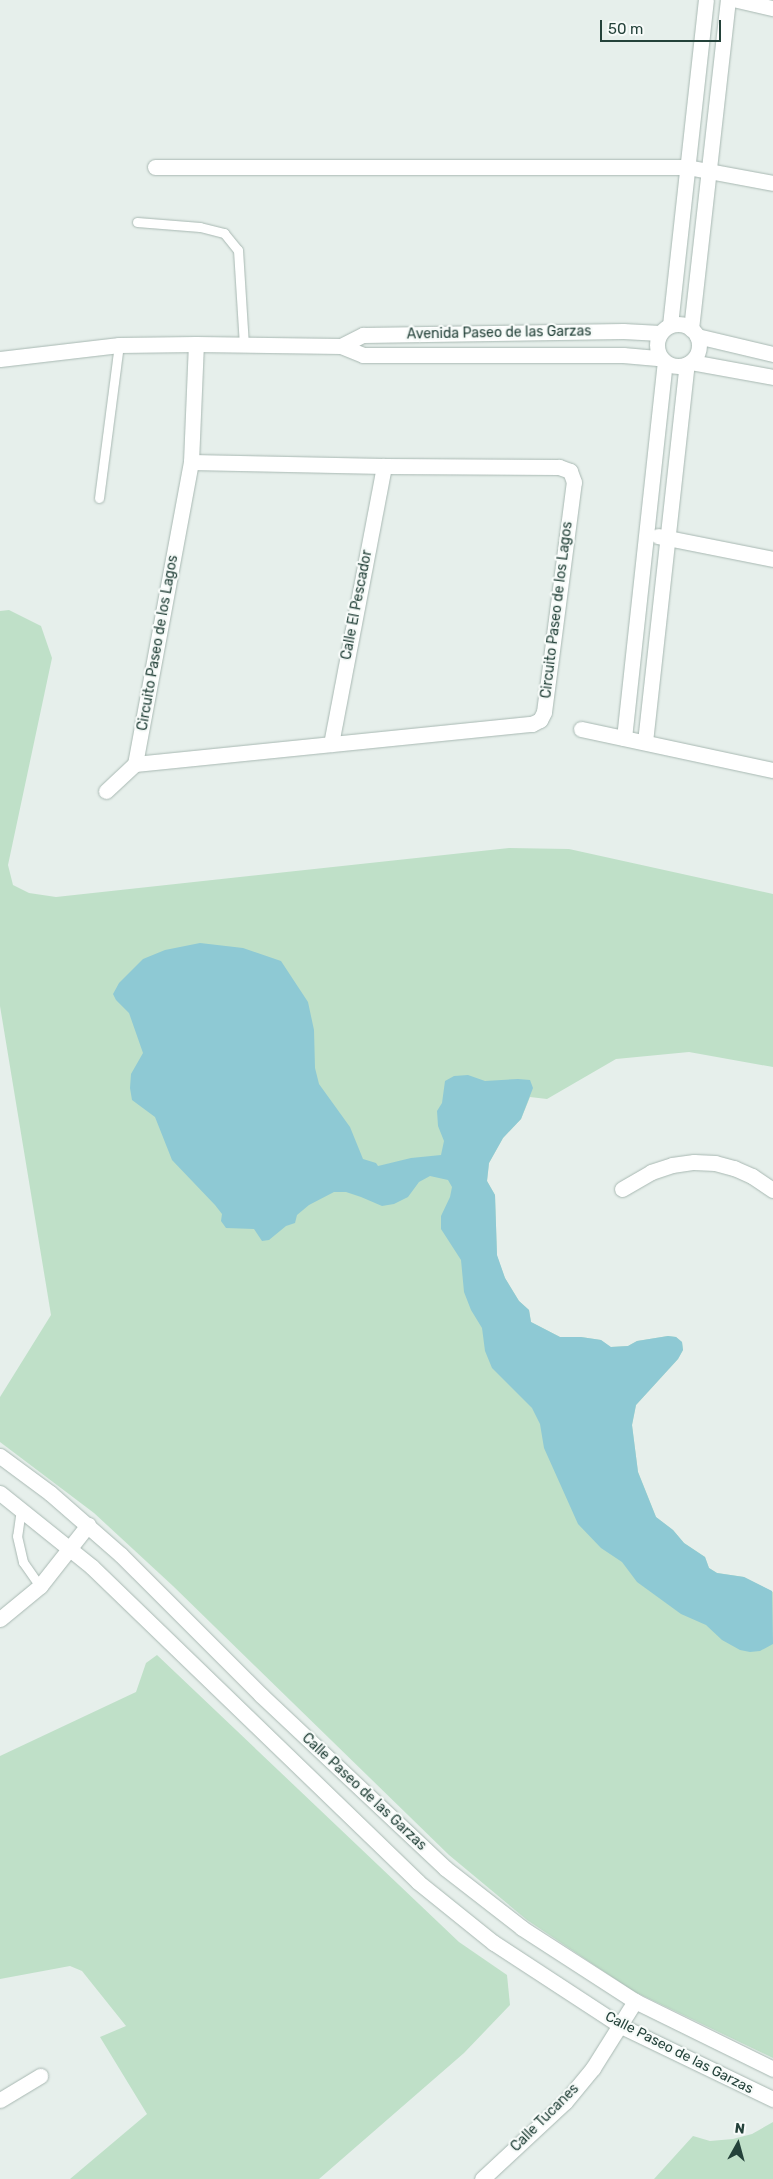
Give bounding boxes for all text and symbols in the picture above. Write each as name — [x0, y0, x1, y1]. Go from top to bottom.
scale bar — [603, 10, 724, 42]
text: 50 m — [608, 20, 643, 38]
street label: Avenida Paseo de las Garzas — [407, 323, 591, 343]
street label: Circuito Paseo de los Lagos — [538, 521, 576, 699]
street label: Calle El Pescador — [338, 549, 376, 661]
street label: Circuito Paseo de los Lagos — [134, 554, 182, 732]
street label: Calle Paseo de las Garzas — [298, 1730, 430, 1854]
street label: Calle Paseo de las Garzas — [602, 2008, 756, 2098]
street label: Calle Tucanes — [507, 2080, 583, 2156]
north arrow — [713, 2119, 763, 2169]
text: N — [734, 2120, 746, 2138]

